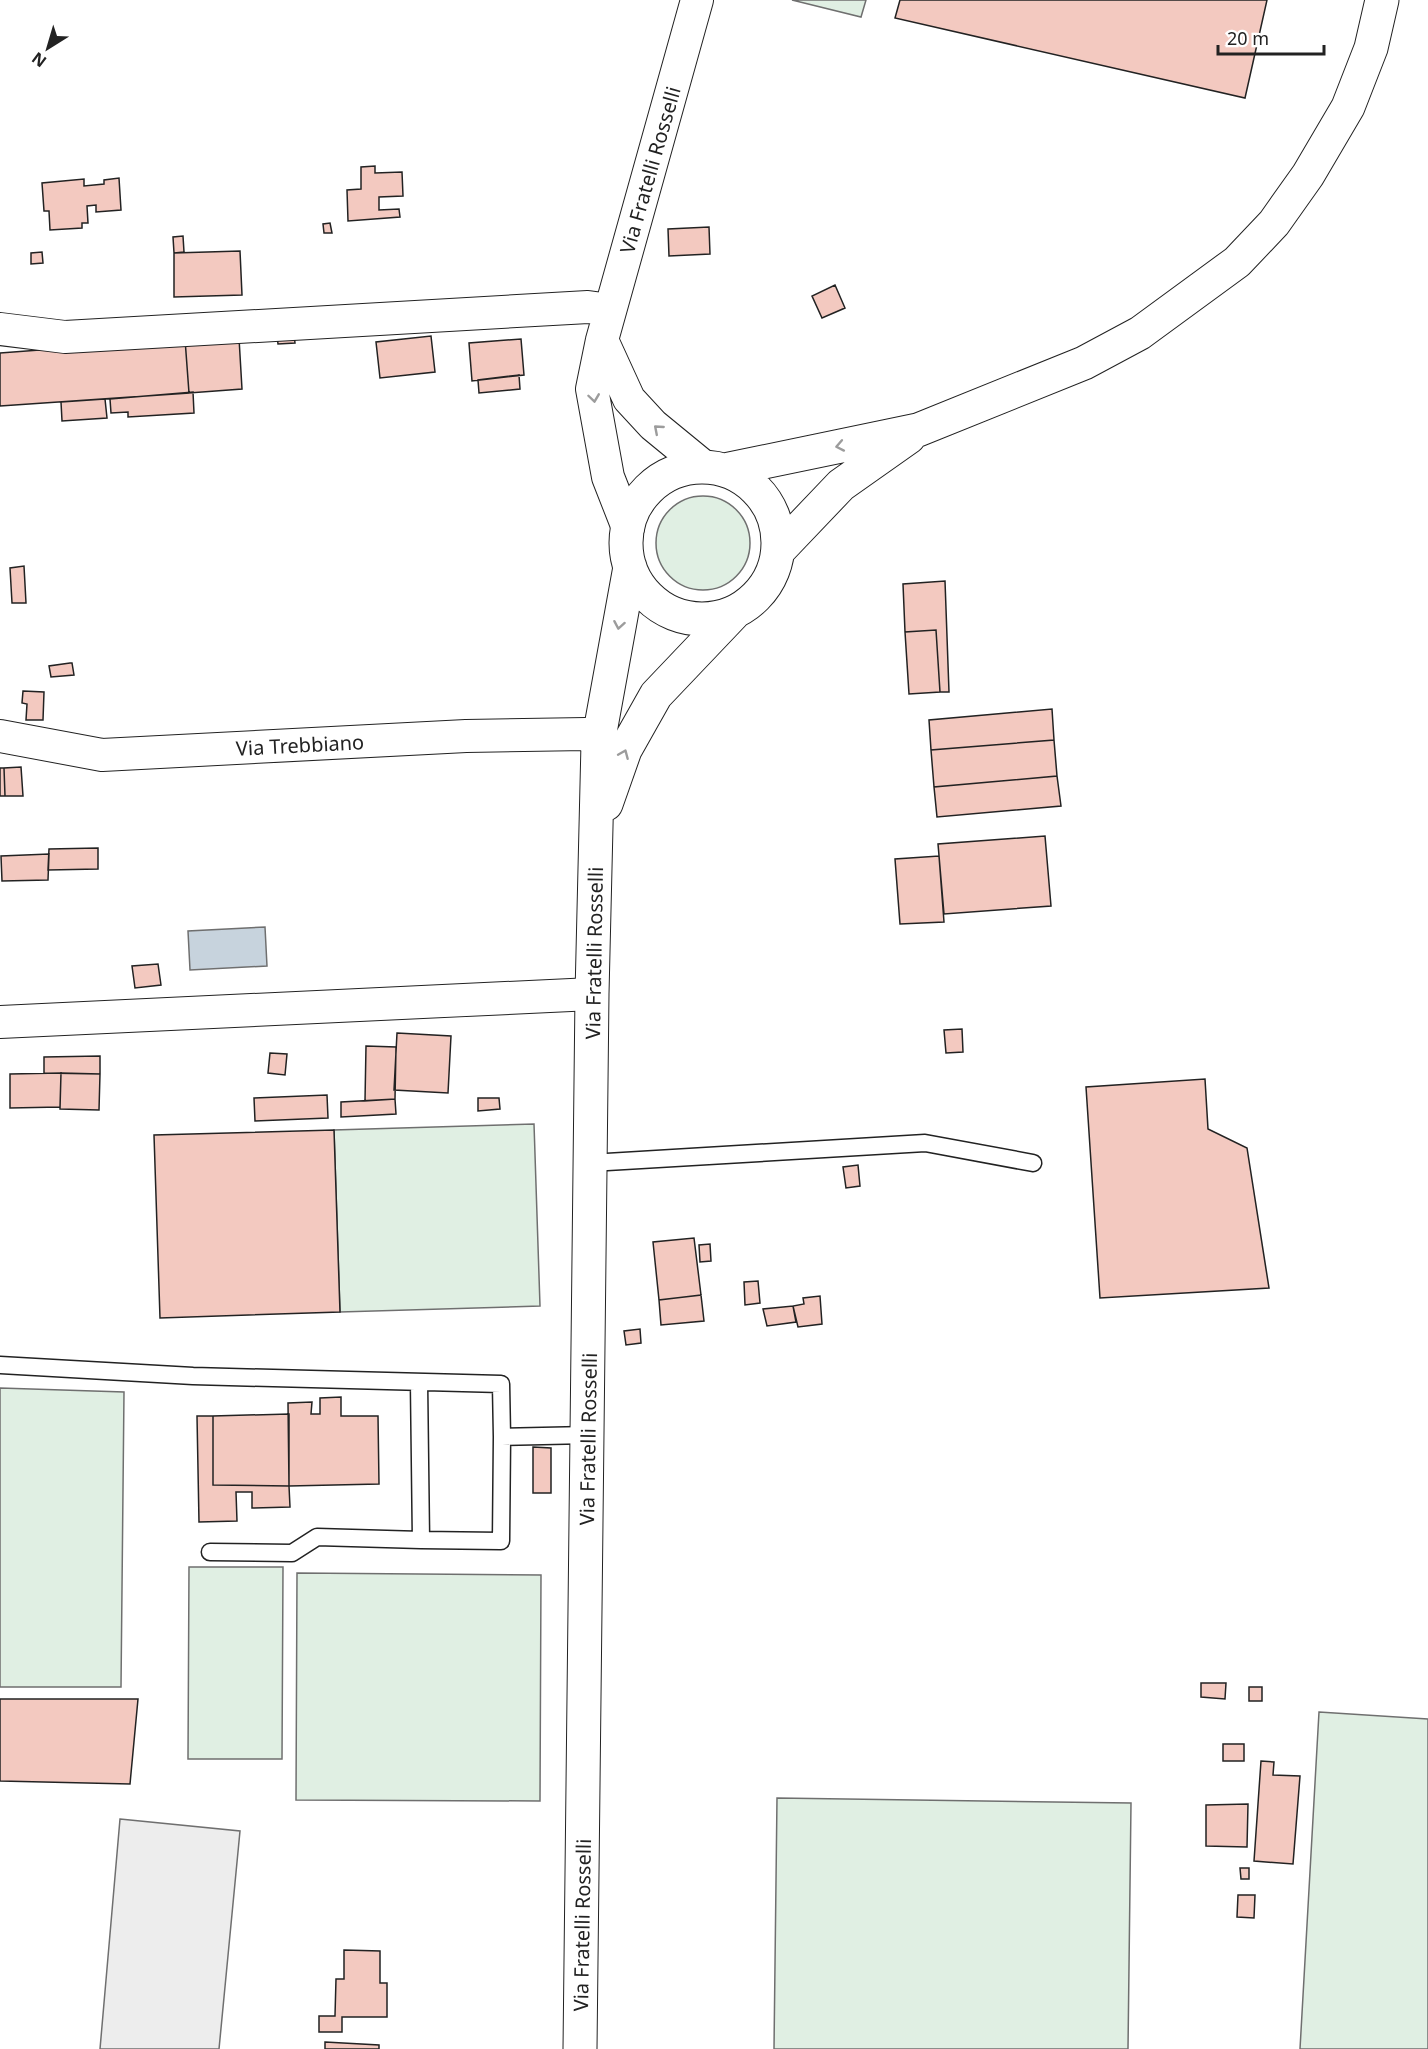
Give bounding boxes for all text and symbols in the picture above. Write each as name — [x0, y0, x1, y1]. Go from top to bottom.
north arrow — [18, 18, 78, 78]
scale bar — [1218, 18, 1324, 56]
text: 20 m — [1227, 26, 1269, 50]
text: N — [27, 47, 51, 73]
street label: Via Fratelli Rosselli — [613, 83, 687, 257]
one-way arrow — [588, 393, 600, 402]
one-way arrow — [654, 425, 665, 436]
one-way arrow — [835, 439, 845, 452]
one-way arrow — [614, 620, 626, 629]
street label: Via Trebbiano — [235, 728, 365, 762]
one-way arrow — [617, 749, 629, 760]
street label: Via Fratelli Rosselli — [579, 866, 609, 1040]
street label: Via Fratelli Rosselli — [573, 1352, 603, 1526]
street label: Via Fratelli Rosselli — [567, 1838, 597, 2012]

